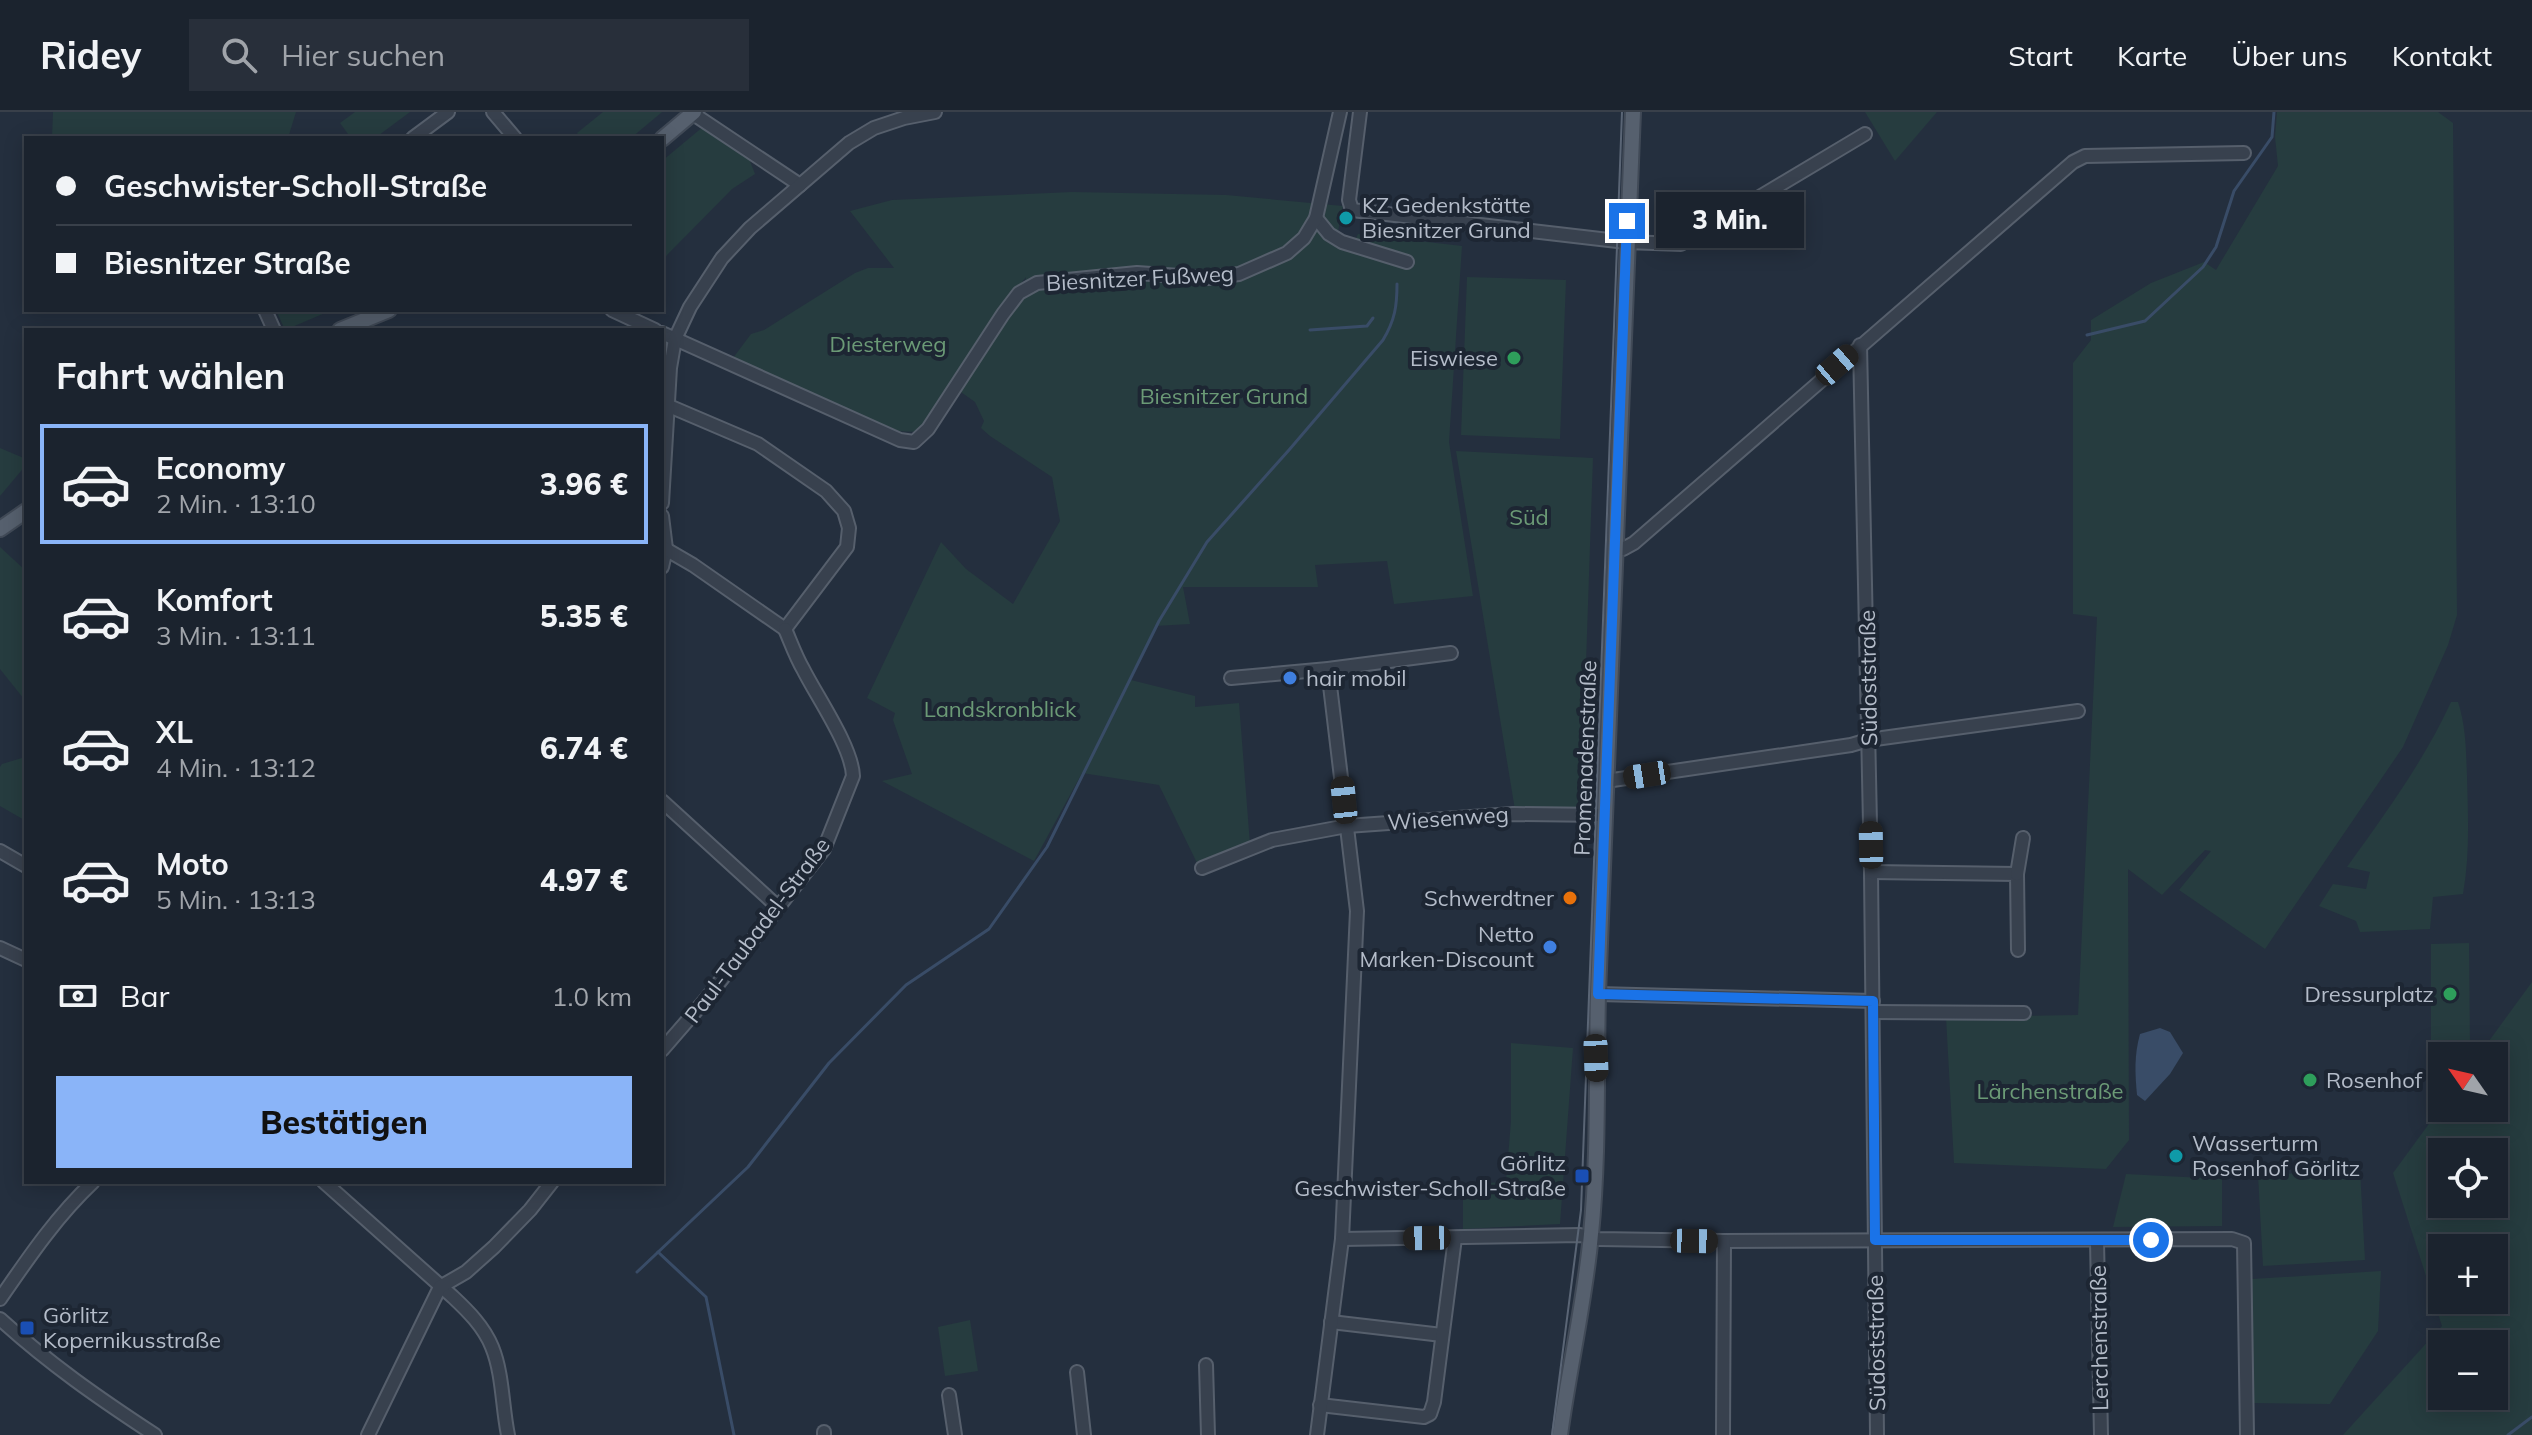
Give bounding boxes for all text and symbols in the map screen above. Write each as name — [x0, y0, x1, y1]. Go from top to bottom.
search box — [189, 19, 749, 91]
text: Ridey — [40, 31, 141, 79]
icon: search — [217, 33, 261, 77]
text: Hier suchen — [281, 36, 445, 74]
text: Start — [2008, 38, 2073, 73]
text: Karte — [2117, 38, 2187, 73]
text: Über uns — [2231, 38, 2348, 73]
text: Kontakt — [2392, 38, 2492, 73]
text: Geschwister-Scholl-Straße — [104, 167, 487, 205]
place label: KZ Gedenkstätte Biesnitzer Grund — [1362, 191, 1531, 244]
callout: 3 Min. — [1655, 193, 1803, 249]
route end — [1609, 203, 1645, 239]
text: 3 Min. — [1692, 203, 1768, 236]
marker: KZ Gedenkstätte Biesnitzer Grund — [1337, 209, 1355, 227]
text: Biesnitzer Straße — [104, 244, 351, 282]
street label: Biesnitzer Fußweg — [1045, 259, 1235, 297]
park label: Diesterweg — [830, 330, 946, 358]
car — [1811, 340, 1863, 390]
place label: Eiswiese — [1410, 344, 1498, 372]
marker: Eiswiese — [1505, 349, 1523, 367]
text: Fahrt wählen — [56, 353, 285, 398]
park label: Biesnitzer Grund — [1140, 382, 1308, 410]
icon: car — [60, 448, 132, 520]
text: Economy — [156, 449, 285, 487]
text: 3.96 € — [540, 465, 628, 503]
text: 2 Min. · 13:10 — [156, 487, 316, 520]
park label: Süd — [1509, 503, 1549, 531]
icon: car — [60, 580, 132, 652]
text: Komfort — [156, 581, 273, 619]
text: 5.35 € — [540, 597, 628, 635]
street label: Südoststraße — [1853, 610, 1883, 746]
text: 3 Min. · 13:11 — [156, 619, 316, 652]
street label: Promenadenstraße — [1568, 660, 1602, 856]
place label: hair mobil — [1306, 664, 1407, 692]
marker: hair mobil — [1281, 669, 1299, 687]
park label: Landskronblick — [924, 695, 1077, 723]
icon: car — [60, 712, 132, 784]
text: XL — [156, 713, 193, 751]
text: 6.74 € — [540, 729, 628, 767]
text: 4 Min. · 13:12 — [156, 751, 316, 784]
car — [1621, 759, 1673, 791]
car — [1330, 775, 1358, 825]
street label: Wiesenweg — [1386, 800, 1510, 836]
car — [1859, 821, 1883, 869]
street label: Paul-Taubadel-Straße — [678, 832, 836, 1028]
icon: car — [60, 844, 132, 916]
text: Moto — [156, 845, 229, 883]
text: 4.97 € — [540, 861, 628, 899]
text: 5 Min. · 13:13 — [156, 883, 316, 916]
place label: Schwerdtner — [1424, 884, 1554, 912]
marker: Schwerdtner — [1561, 889, 1579, 907]
place label: Netto Marken-Discount — [1360, 920, 1534, 973]
marker: Netto Marken-Discount — [1541, 938, 1559, 956]
icon: cash — [56, 974, 100, 1018]
text: Bar — [120, 977, 169, 1015]
text: 1.0 km — [552, 980, 632, 1013]
place label: Dressurplatz — [2304, 980, 2434, 1008]
marker: Dressurplatz — [2441, 985, 2459, 1003]
car — [1583, 1034, 1609, 1082]
north arrow — [2428, 1042, 2508, 1122]
map controls — [2428, 1042, 2508, 1410]
place label: Rosenhof — [2326, 1066, 2423, 1094]
marker: Rosenhof — [2301, 1071, 2319, 1089]
button: Bestätigen — [56, 1076, 632, 1168]
park label: Lärchenstraße — [1976, 1077, 2124, 1105]
place label: Wasserturm Rosenhof Görlitz — [2192, 1129, 2360, 1182]
button: locate — [2428, 1138, 2508, 1218]
marker: Wasserturm Rosenhof Görlitz — [2167, 1147, 2185, 1165]
place label: Görlitz Geschwister-Scholl-Straße — [1294, 1149, 1566, 1202]
marker: Görlitz Geschwister-Scholl-Straße — [1573, 1167, 1591, 1185]
route start — [2133, 1222, 2169, 1258]
car — [1403, 1226, 1451, 1250]
car — [1670, 1229, 1718, 1253]
button: + — [2428, 1234, 2508, 1314]
street label: Lerchenstraße — [2084, 1265, 2114, 1411]
street label: Südoststraße — [1861, 1275, 1891, 1411]
place label: Görlitz Kopernikusstraße — [43, 1301, 221, 1354]
marker: Görlitz Kopernikusstraße — [18, 1319, 36, 1337]
button: − — [2428, 1330, 2508, 1410]

